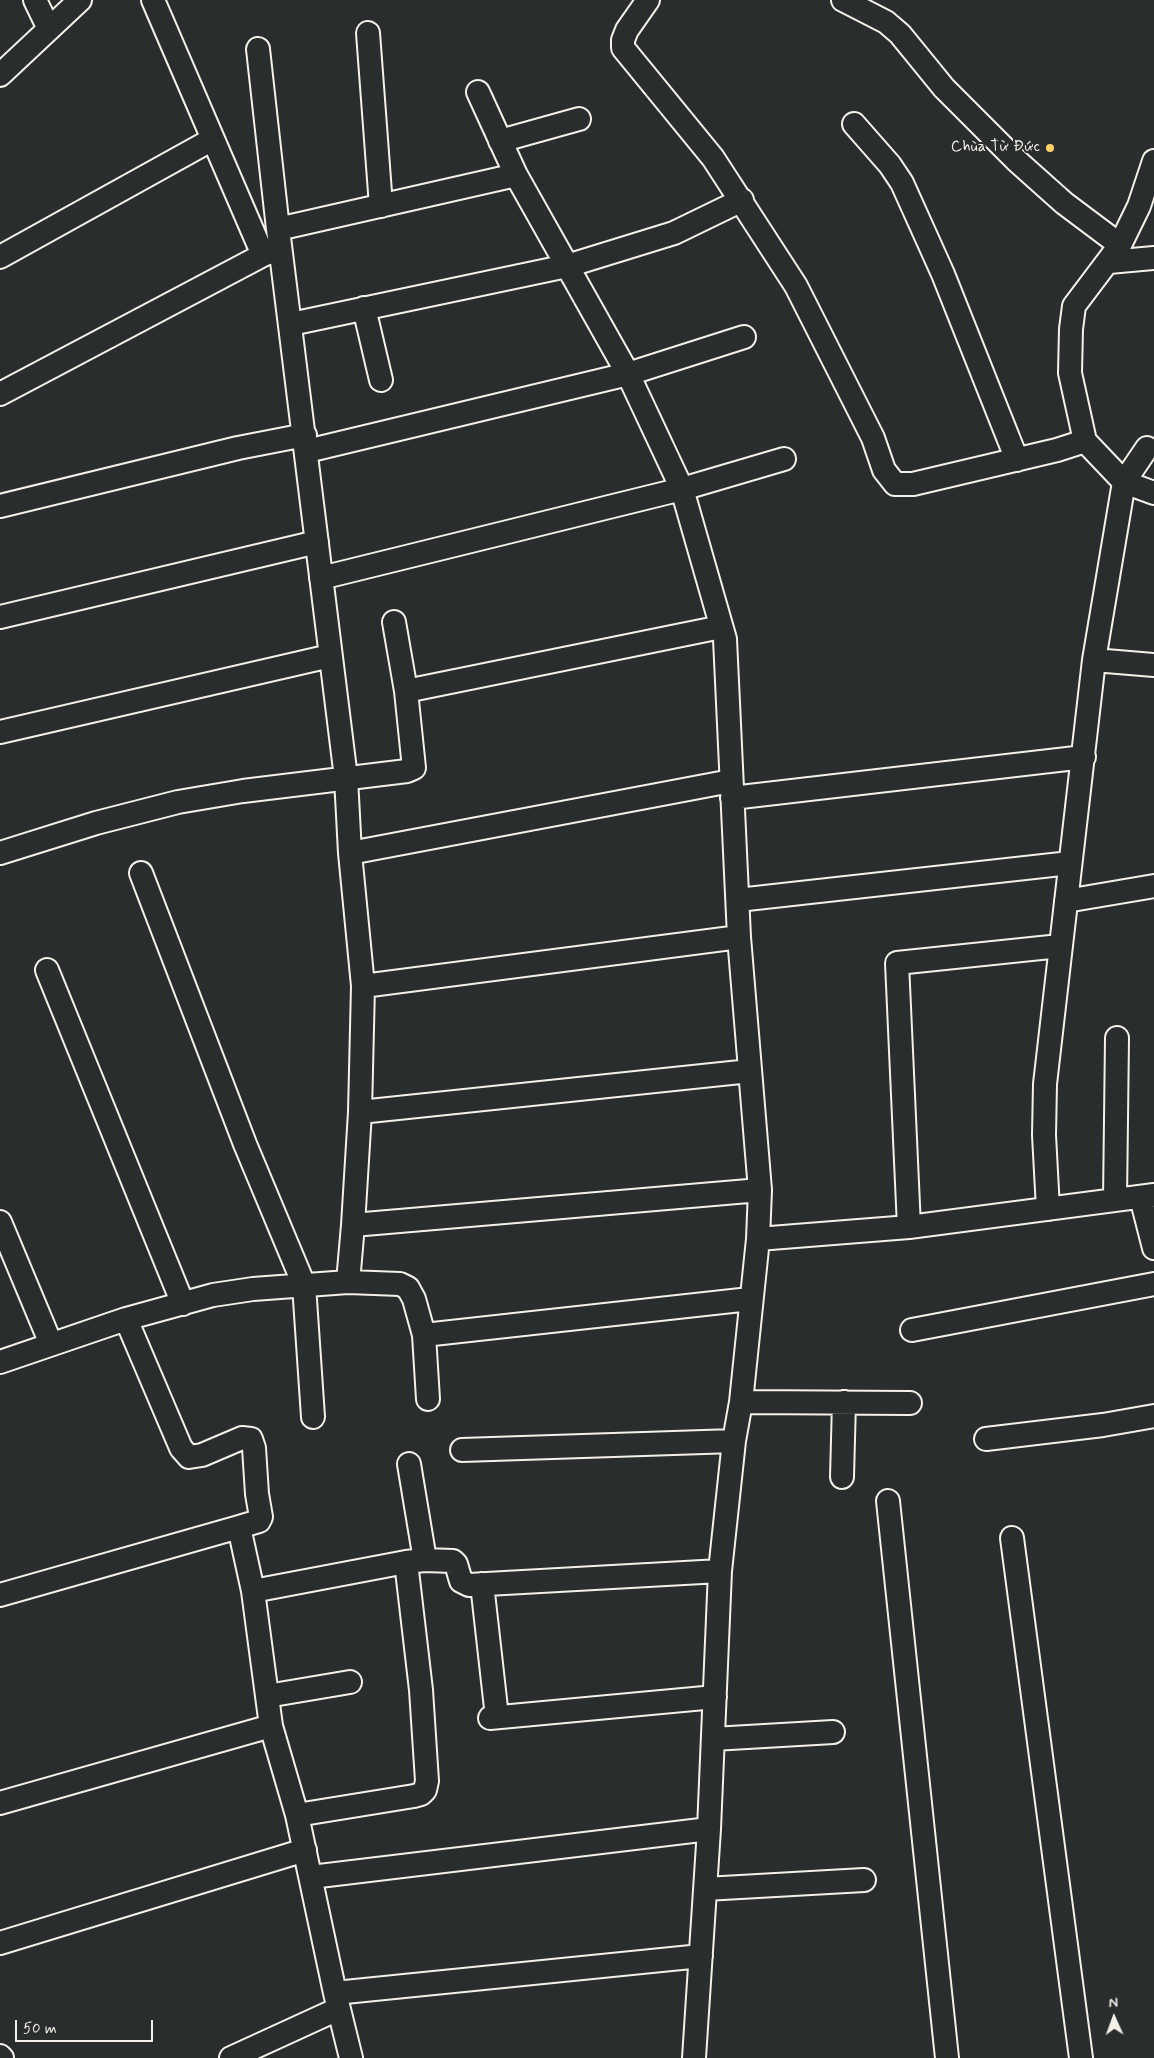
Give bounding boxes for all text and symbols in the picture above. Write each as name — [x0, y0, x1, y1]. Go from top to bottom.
place label: Chùa Từ Đức — [951, 138, 1040, 158]
marker: Chùa Từ Đức — [1044, 142, 1056, 154]
north arrow — [1089, 1993, 1139, 2043]
text: N — [1108, 1994, 1118, 2012]
scale bar — [18, 2010, 155, 2042]
text: 50 m — [23, 2019, 57, 2039]

